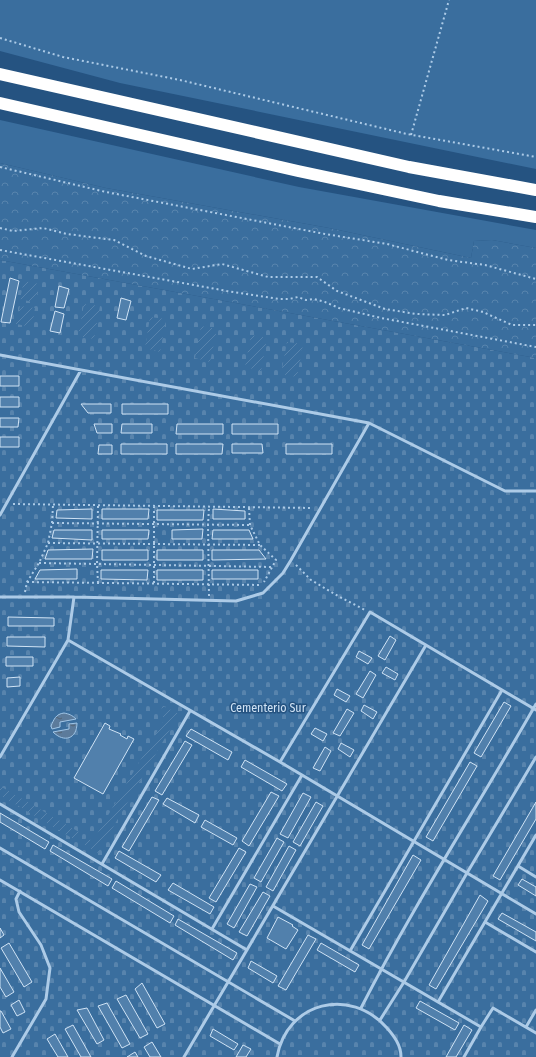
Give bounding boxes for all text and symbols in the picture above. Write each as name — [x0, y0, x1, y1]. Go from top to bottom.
park label: Cementerio Sur — [230, 701, 307, 715]

